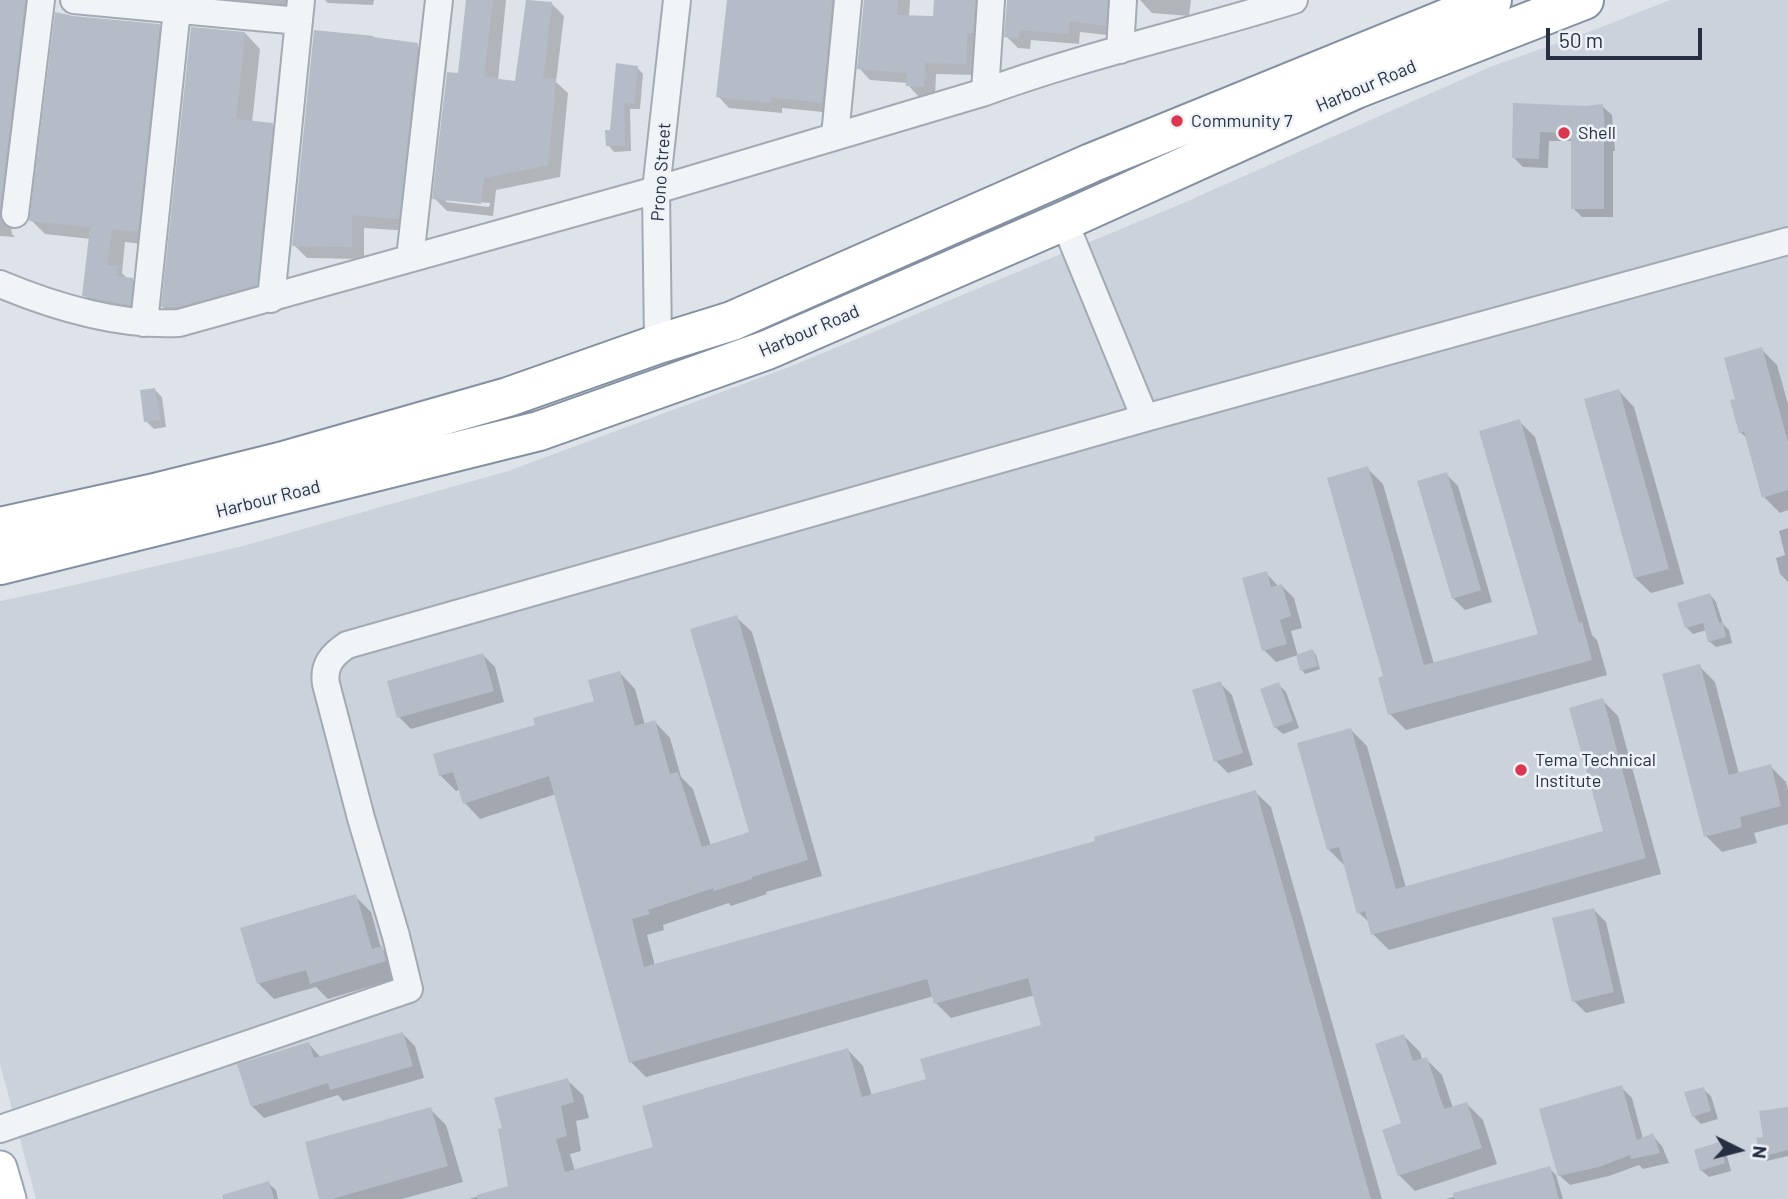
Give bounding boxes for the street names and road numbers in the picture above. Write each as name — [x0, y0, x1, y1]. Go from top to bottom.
street label: Harbour Road — [1313, 55, 1419, 117]
street label: Prono Street — [647, 122, 675, 222]
street label: Harbour Road — [756, 300, 862, 362]
street label: Harbour Road — [214, 476, 322, 522]

